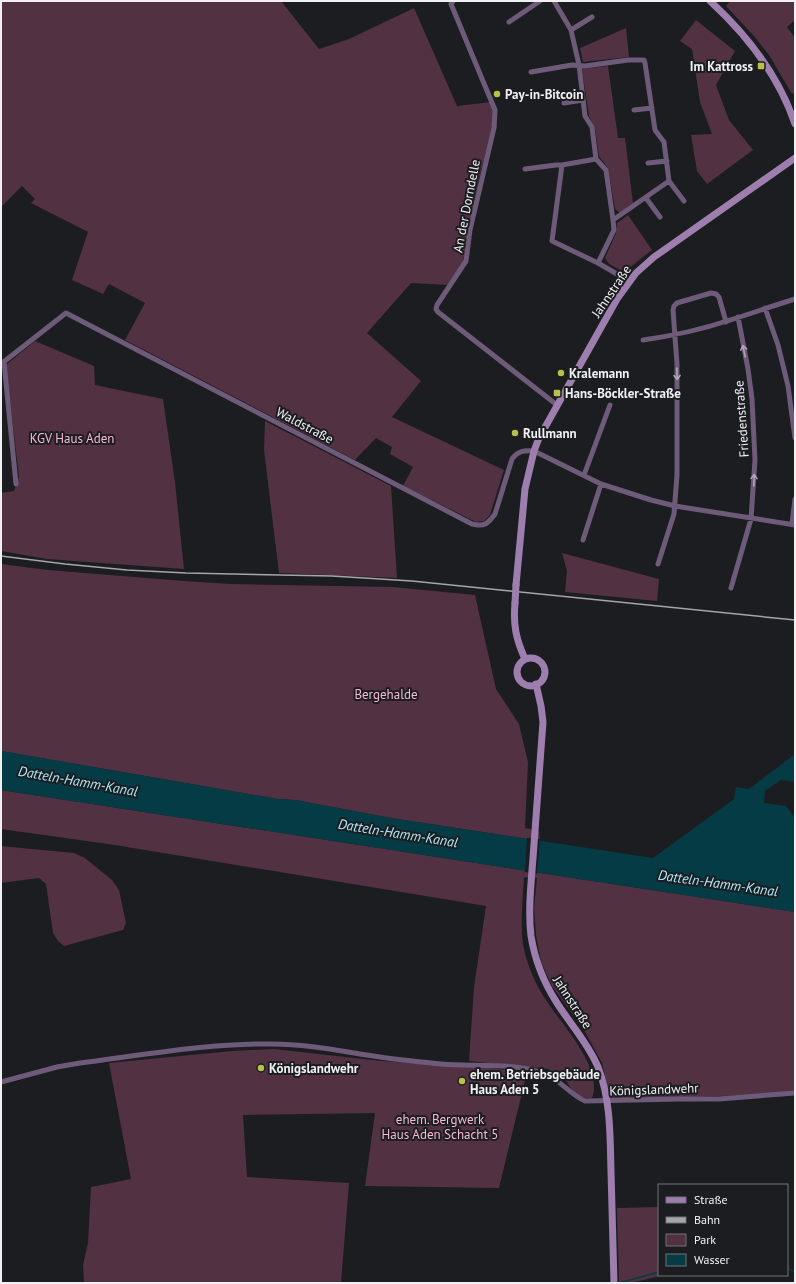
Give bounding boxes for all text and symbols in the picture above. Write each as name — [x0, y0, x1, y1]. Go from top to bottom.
place label: Im Kattross — [690, 58, 754, 75]
marker: Im Kattross — [756, 61, 766, 71]
place label: Pay-in-Bitcoin — [505, 86, 583, 103]
marker: Pay-in-Bitcoin — [492, 89, 502, 99]
street label: An der Dorndelle — [449, 158, 484, 254]
street label: Jahnstraße — [587, 262, 635, 322]
one-way arrow — [740, 345, 748, 358]
place label: Kralemann — [569, 365, 629, 382]
one-way arrow — [673, 367, 681, 380]
marker: Kralemann — [556, 368, 566, 378]
street label: Friedenstraße — [730, 380, 753, 458]
place label: Hans-Böckler-Straße — [565, 385, 681, 402]
marker: Hans-Böckler-Straße — [552, 388, 562, 398]
street label: Waldstraße — [273, 403, 336, 448]
place label: Rullmann — [523, 425, 577, 442]
marker: Rullmann — [510, 428, 520, 438]
park label: KGV Haus Aden — [30, 430, 114, 447]
one-way arrow — [750, 474, 758, 487]
park label: Bergehalde — [354, 686, 418, 703]
water label: Datteln-Hamm-Kanal — [17, 762, 139, 800]
water label: Datteln-Hamm-Kanal — [337, 815, 459, 851]
water label: Datteln-Hamm-Kanal — [657, 866, 779, 900]
street label: Jahnstraße — [549, 972, 596, 1032]
place label: Königslandwehr — [269, 1060, 359, 1077]
marker: Königslandwehr — [256, 1063, 266, 1073]
place label: ehem. Betriebsgebäude Haus Aden 5 — [470, 1066, 600, 1098]
marker: ehem. Betriebsgebäude Haus Aden 5 — [457, 1076, 467, 1086]
street label: Königslandwehr — [609, 1079, 699, 1100]
park label: ehem. Bergwerk Haus Aden Schacht 5 — [382, 1111, 498, 1143]
legend — [658, 1184, 788, 1276]
text: Straße — [694, 1192, 728, 1207]
text: Bahn — [694, 1212, 720, 1227]
text: Park — [694, 1232, 716, 1247]
text: Wasser — [694, 1252, 730, 1267]

